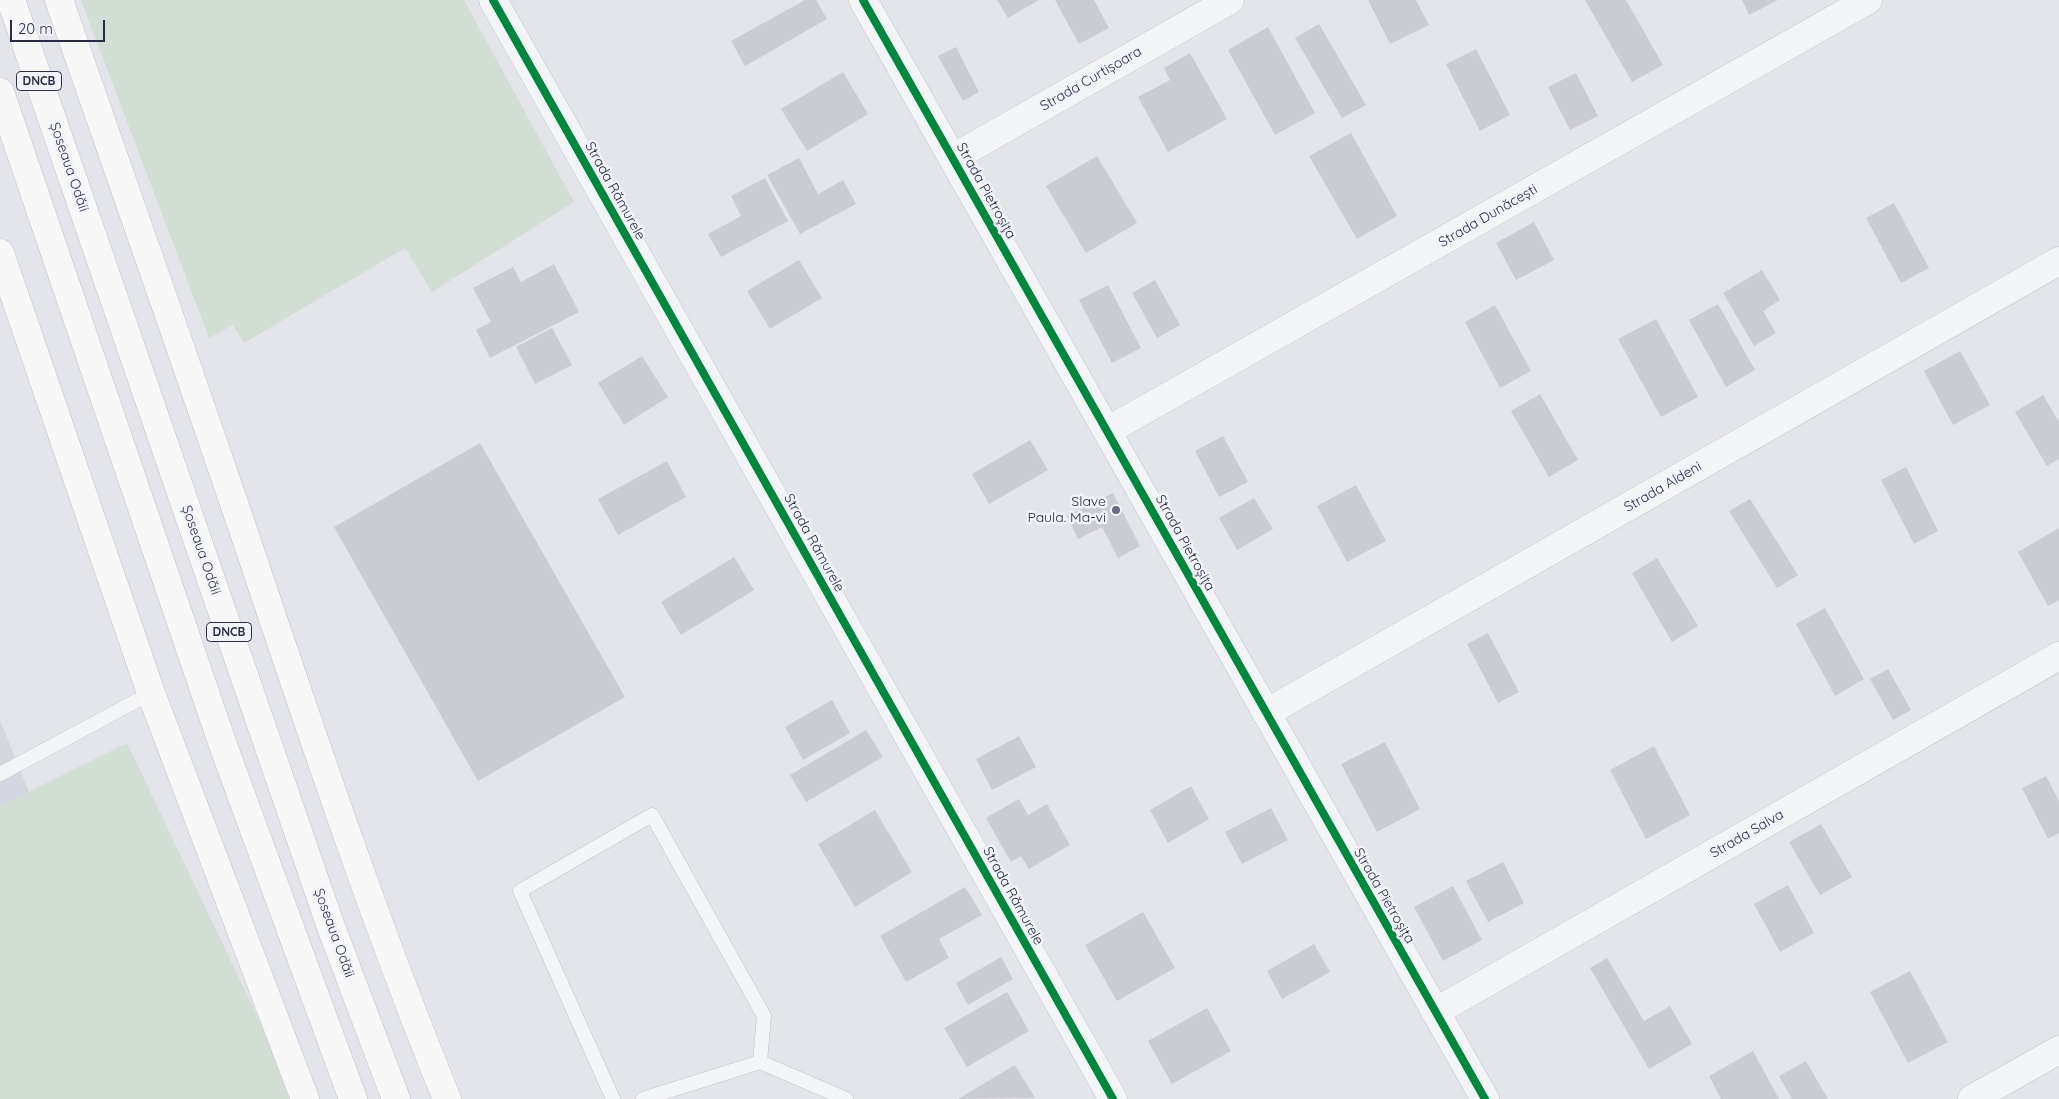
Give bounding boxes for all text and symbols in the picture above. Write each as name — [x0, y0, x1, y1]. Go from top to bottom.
scale bar — [12, 10, 108, 42]
text: 20 m — [18, 19, 53, 38]
street label: Strada Curtișoara — [1037, 43, 1145, 115]
road number: DNCB — [16, 72, 62, 90]
street label: Șoseaua Odăii — [46, 120, 92, 214]
street label: Strada Rămurele — [581, 139, 649, 243]
street label: Strada Pietroșița — [953, 140, 1019, 242]
street label: Strada Dunăcești — [1436, 181, 1540, 251]
street label: Strada Aldeni — [1621, 458, 1705, 516]
street label: Strada Rămurele — [780, 491, 848, 595]
street label: Strada Pietroșița — [1152, 492, 1218, 594]
place label: Slave Paula. Ma-vi — [1027, 494, 1106, 526]
street label: Șoseaua Odăii — [178, 503, 224, 597]
marker: Slave Paula. Ma-vi — [1110, 504, 1122, 516]
road number: DNCB — [206, 622, 252, 642]
street label: Strada Salva — [1707, 806, 1787, 862]
street label: Strada Rămurele — [979, 844, 1047, 948]
street label: Strada Pietroșița — [1350, 845, 1418, 947]
street label: Șoseaua Odăii — [310, 886, 358, 980]

